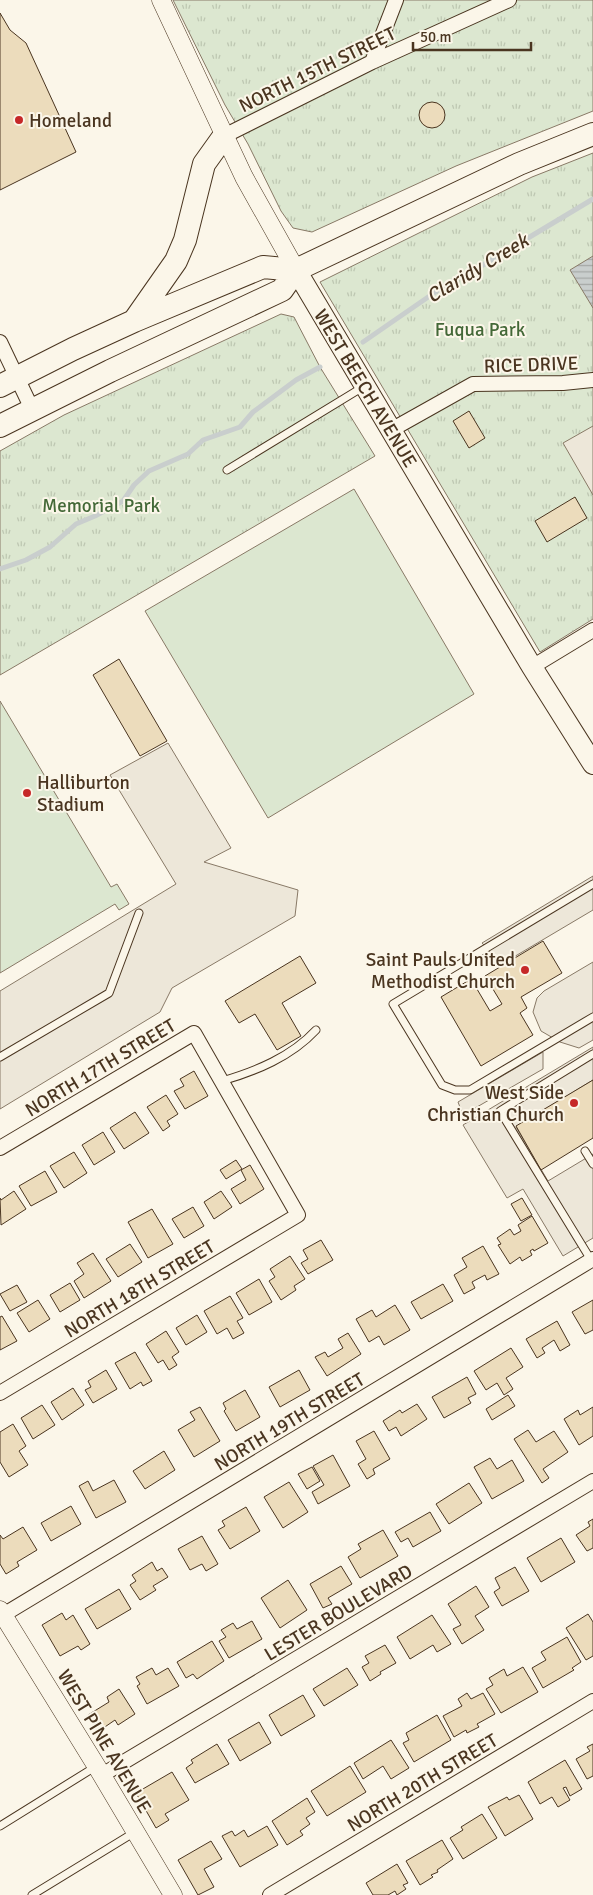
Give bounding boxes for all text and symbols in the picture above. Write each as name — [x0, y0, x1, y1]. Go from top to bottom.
scale bar — [413, 20, 530, 52]
street label: NORTH 15TH STREET — [235, 21, 400, 118]
text: 50 m — [420, 28, 451, 46]
place label: Homeland — [29, 109, 112, 133]
marker: Homeland — [13, 114, 25, 126]
water label: Claridy Creek — [422, 227, 535, 309]
street label: WEST BEECH AVENUE — [308, 305, 422, 472]
park label: Fuqua Park — [435, 318, 526, 342]
street label: RICE DRIVE — [483, 351, 579, 379]
park label: Memorial Park — [42, 494, 161, 518]
place label: Halliburton Stadium — [37, 771, 130, 817]
marker: Halliburton Stadium — [21, 787, 33, 799]
place label: Saint Pauls United Methodist Church — [366, 948, 515, 994]
marker: Saint Pauls United Methodist Church — [519, 964, 531, 976]
street label: NORTH 17TH STREET — [21, 1013, 181, 1122]
place label: West Side Christian Church — [427, 1081, 564, 1127]
marker: West Side Christian Church — [568, 1097, 580, 1109]
street label: NORTH 18TH STREET — [60, 1234, 220, 1343]
street label: NORTH 19TH STREET — [210, 1367, 370, 1476]
street label: LESTER BOULEVARD — [260, 1559, 417, 1667]
street label: WEST PINE AVENUE — [52, 1665, 157, 1818]
street label: NORTH 20TH STREET — [343, 1728, 503, 1837]

